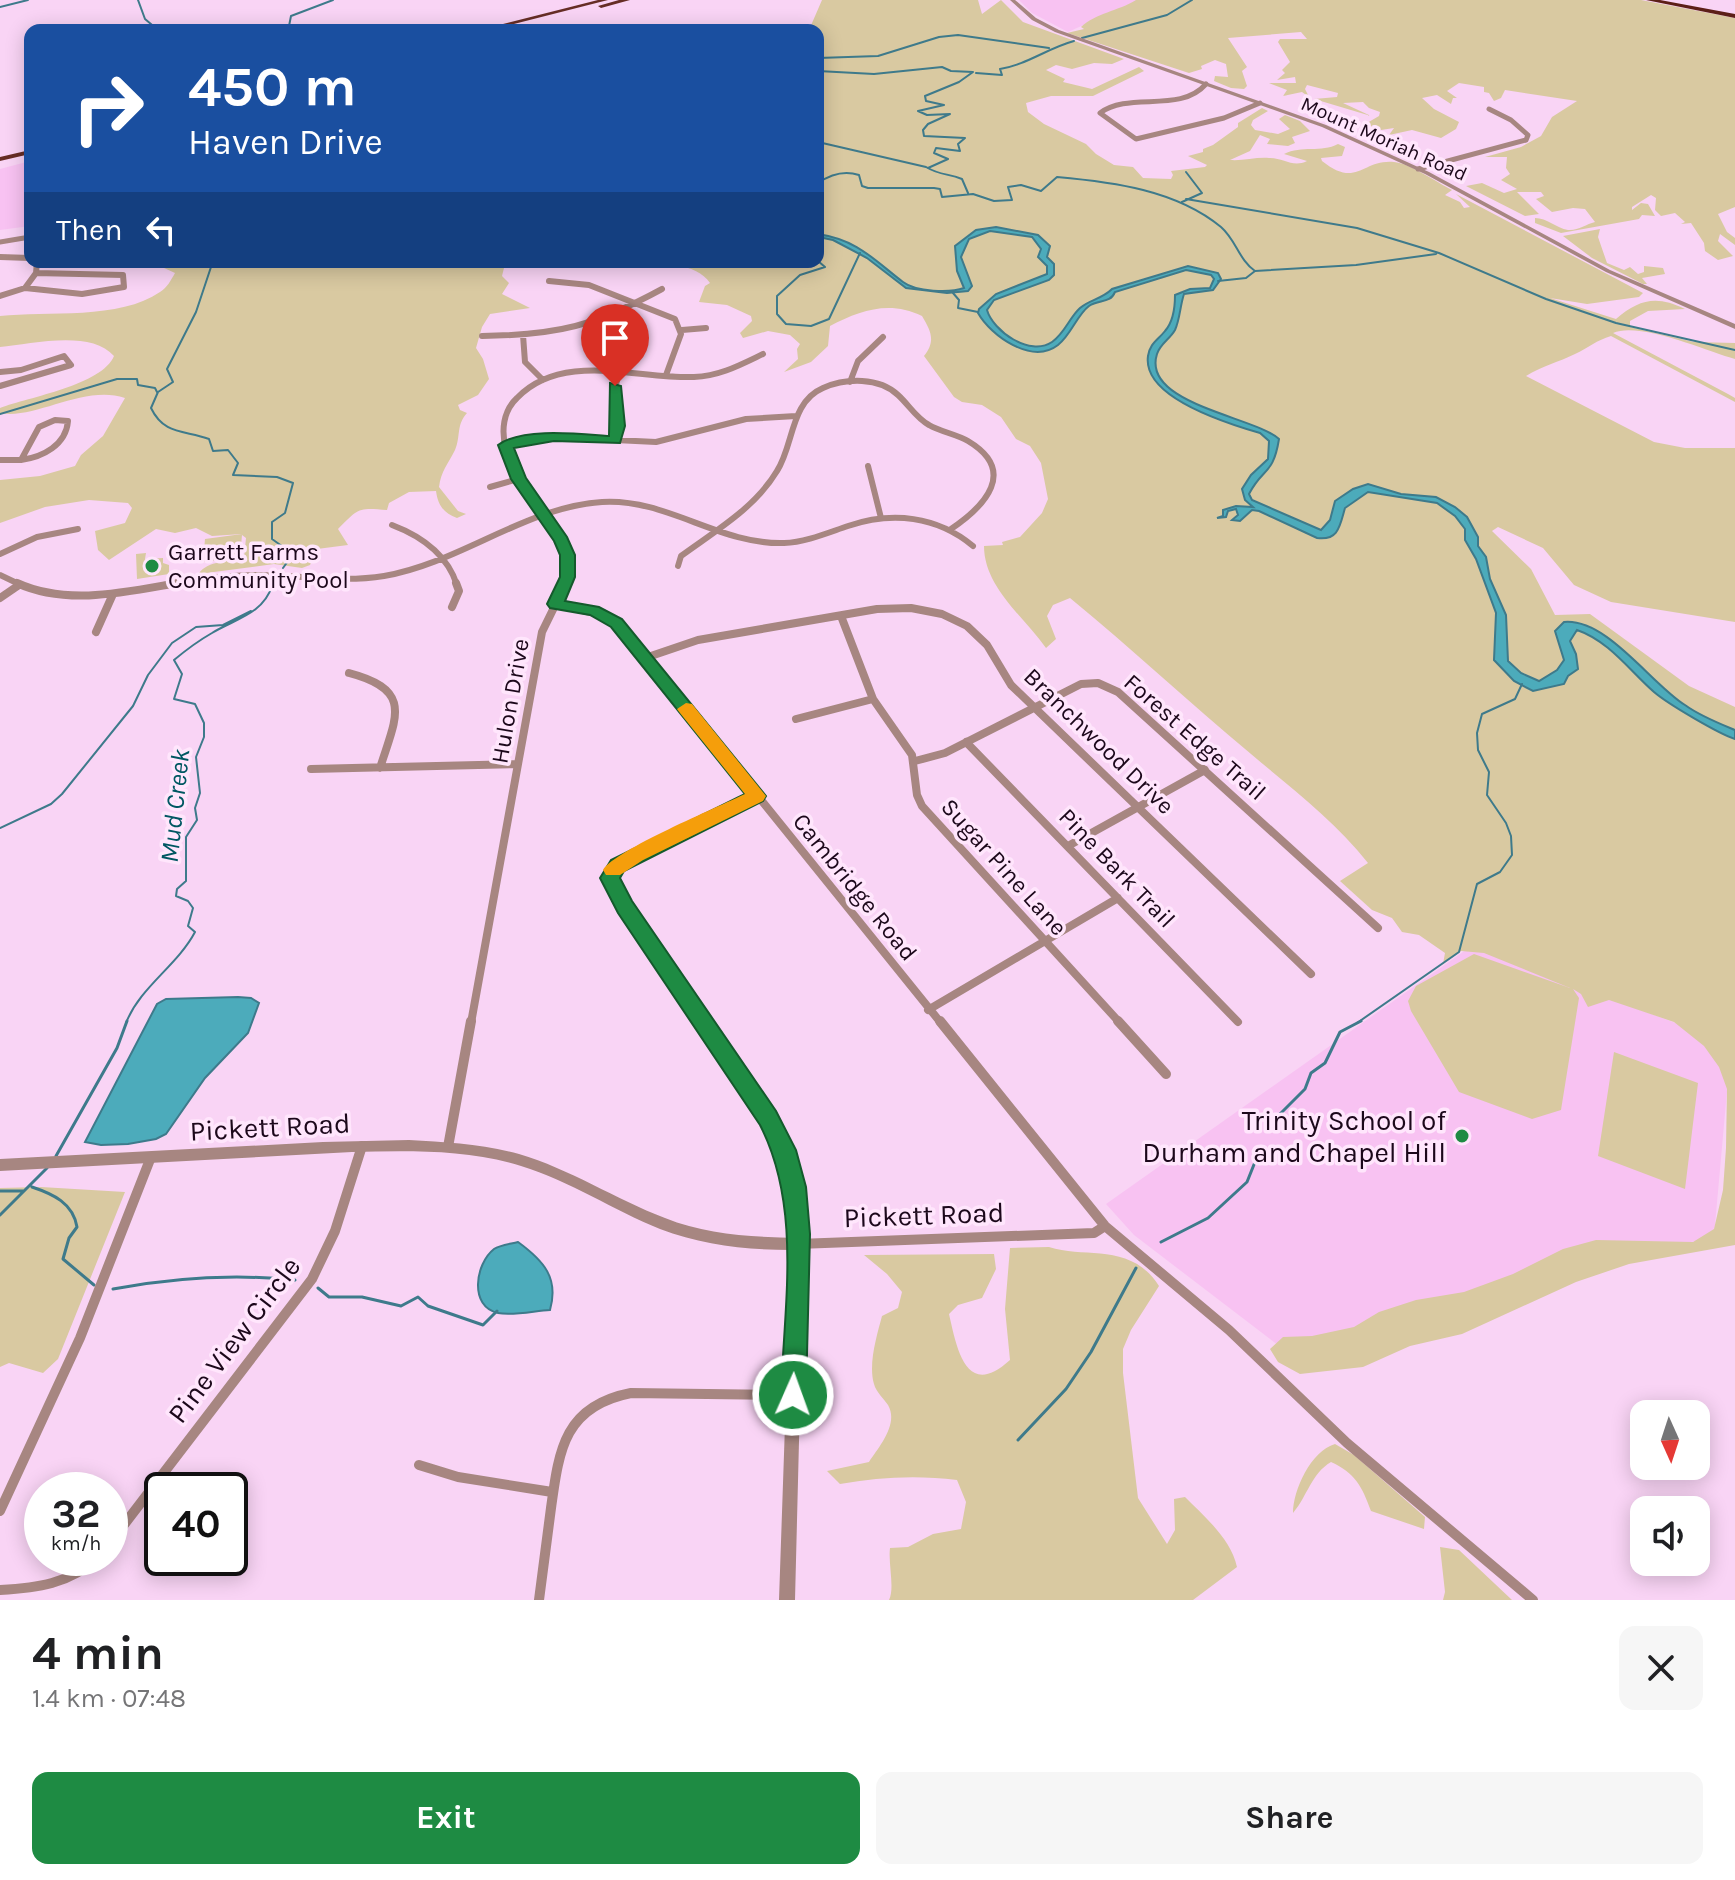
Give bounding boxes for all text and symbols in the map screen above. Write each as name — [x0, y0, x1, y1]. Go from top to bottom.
text: 450 m — [188, 54, 357, 119]
icon: right — [56, 56, 160, 160]
street label: Mount Moriah Road — [1297, 92, 1471, 186]
text: Haven Drive — [188, 121, 383, 163]
icon: left — [139, 208, 183, 252]
text: Then — [56, 212, 123, 248]
pin — [581, 304, 649, 386]
icon: arrive — [593, 316, 637, 360]
place label: Garrett Farms Community Pool — [168, 538, 349, 594]
marker: Garrett Farms Community Pool — [143, 557, 161, 575]
street label: Hulon Drive — [485, 636, 535, 766]
street label: Branchwood Drive — [1018, 662, 1180, 820]
street label: Forest Edge Trail — [1118, 668, 1272, 806]
water label: Mud Creek — [154, 747, 196, 864]
street label: Sugar Pine Lane — [935, 793, 1073, 941]
street label: Pine Bark Trail — [1053, 803, 1181, 933]
street label: Cambridge Road — [787, 808, 923, 966]
place label: Trinity School of Durham and Chapel Hill — [1142, 1104, 1446, 1169]
street label: Pickett Road — [189, 1106, 351, 1148]
marker: Trinity School of Durham and Chapel Hill — [1453, 1127, 1471, 1145]
street label: Pickett Road — [843, 1196, 1005, 1234]
street label: Pine View Circle — [161, 1250, 307, 1430]
position arrow — [751, 1353, 835, 1437]
north arrow — [1630, 1400, 1710, 1480]
map controls — [1630, 1400, 1710, 1576]
speed limit sign: 40 — [144, 1472, 248, 1576]
text: 32 — [51, 1490, 101, 1537]
button: sound — [1630, 1496, 1710, 1576]
text: km/h — [51, 1532, 101, 1555]
text: 4 min — [32, 1625, 164, 1681]
button: close — [1619, 1626, 1703, 1710]
text: 1.4 km · 07:48 — [32, 1683, 186, 1714]
button: Exit — [32, 1772, 860, 1864]
button: Share — [876, 1772, 1703, 1864]

